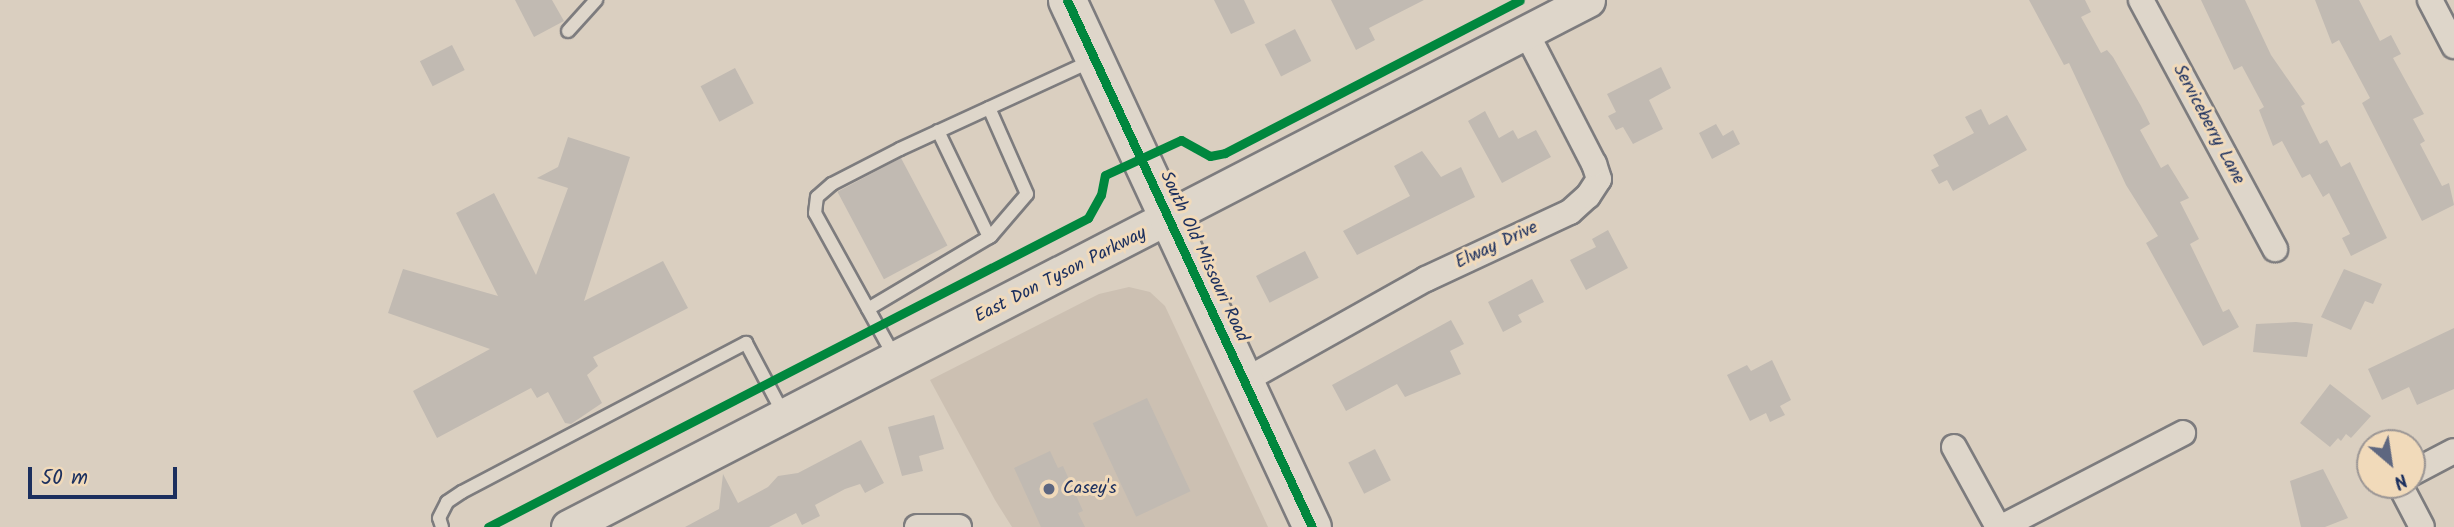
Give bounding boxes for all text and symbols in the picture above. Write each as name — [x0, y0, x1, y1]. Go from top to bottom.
street label: Serviceberry Lane — [2167, 61, 2249, 189]
street label: South Old Missouri Road — [1154, 168, 1252, 346]
street label: Elway Drive — [1452, 217, 1542, 275]
street label: East Don Tyson Parkway — [972, 223, 1150, 329]
north arrow — [2356, 429, 2426, 499]
scale bar — [32, 454, 180, 498]
text: 50 m — [41, 462, 88, 495]
text: N — [2388, 465, 2413, 497]
place label: Casey's — [1063, 478, 1117, 500]
marker: Casey's — [1041, 481, 1057, 497]

